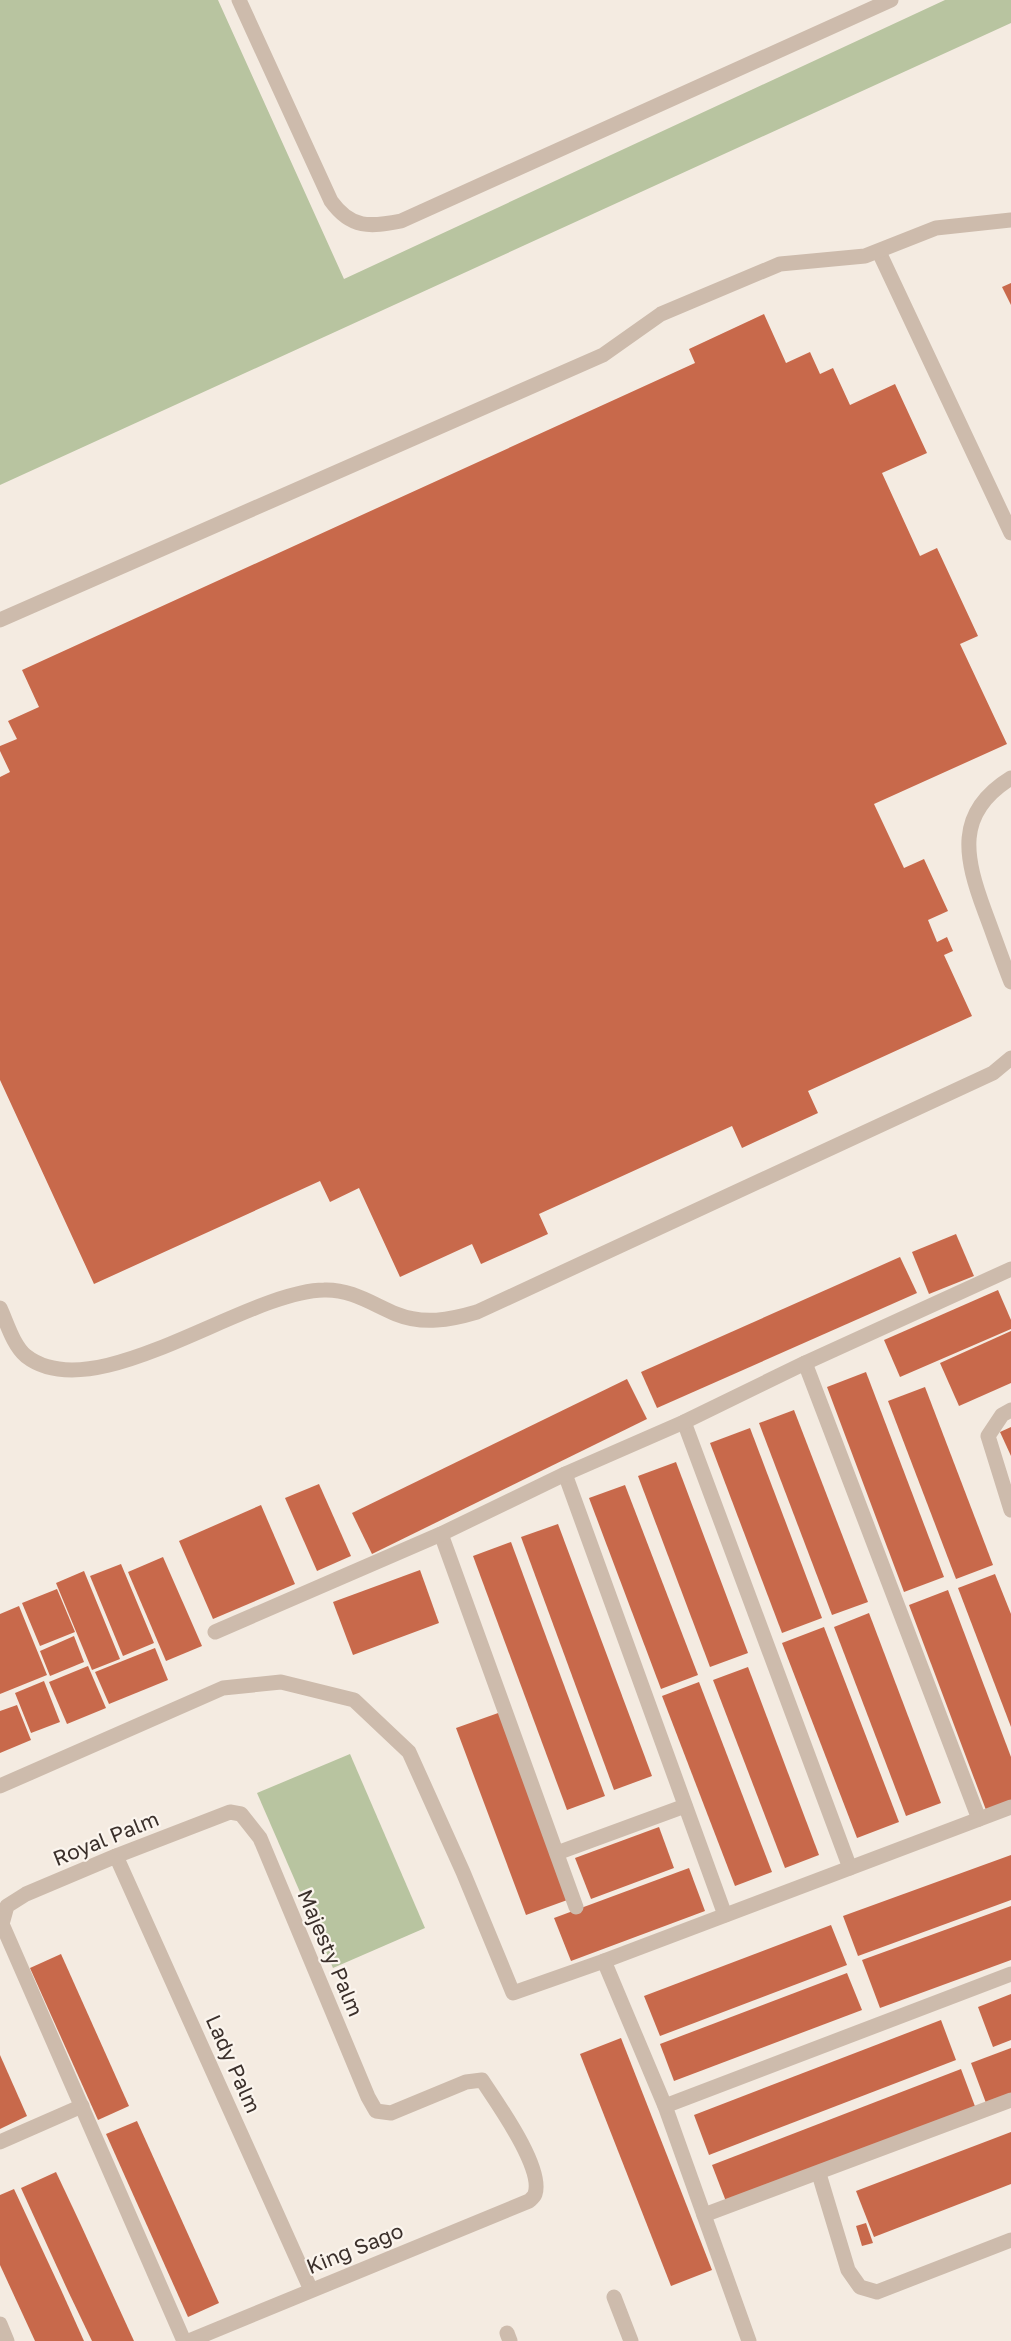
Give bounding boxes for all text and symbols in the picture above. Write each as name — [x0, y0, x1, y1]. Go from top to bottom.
street label: Royal Palm — [49, 1805, 162, 1871]
street label: Majesty Palm — [292, 1885, 369, 2020]
street label: Lady Palm — [201, 2010, 267, 2117]
street label: King Sago — [302, 2217, 407, 2279]

